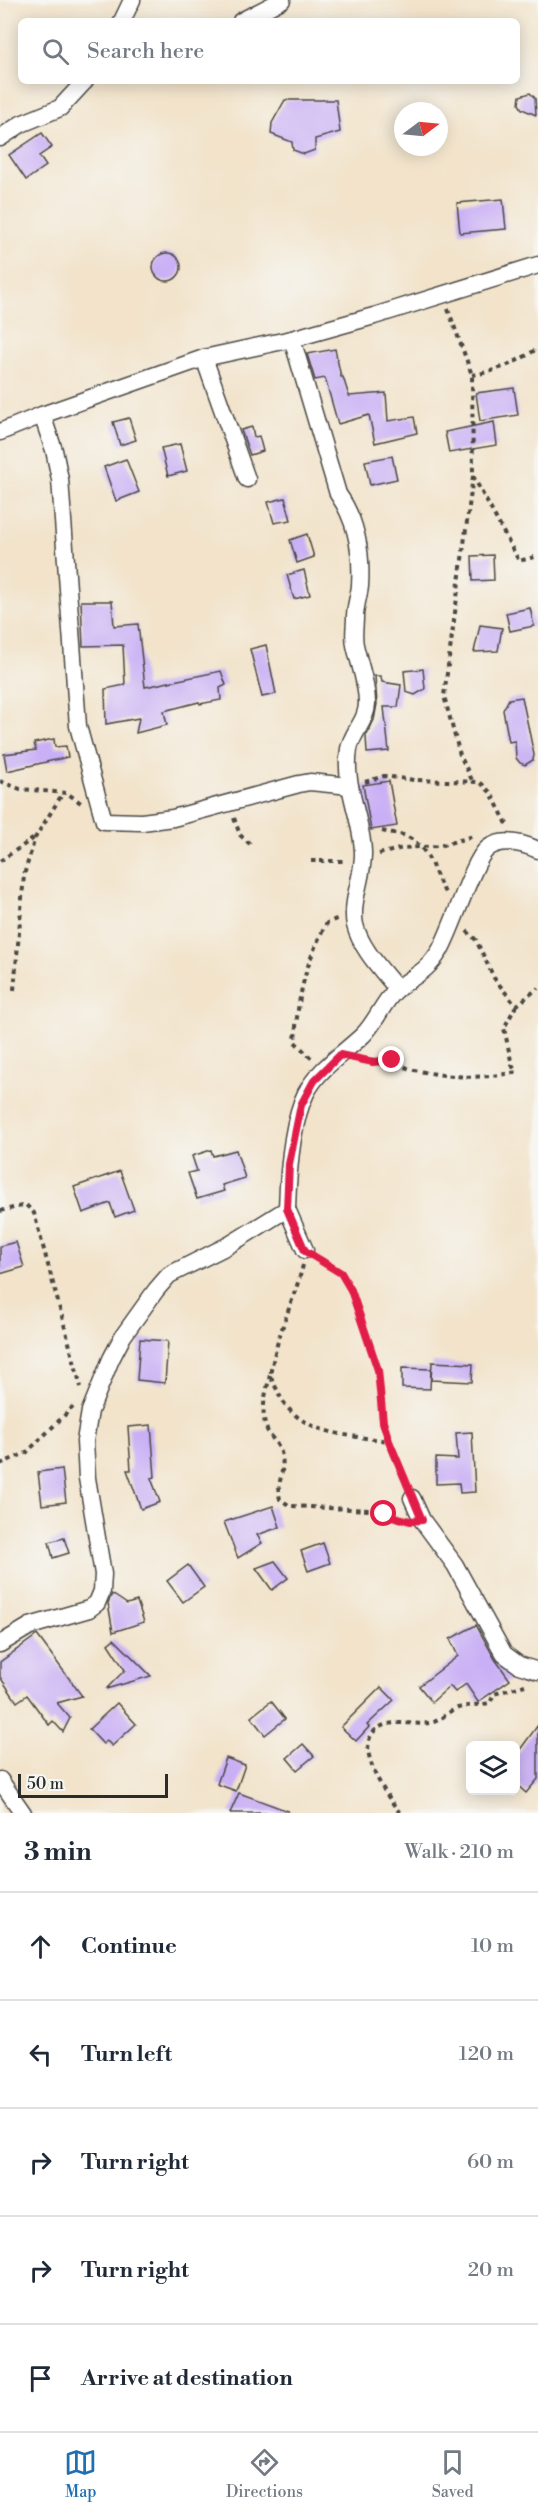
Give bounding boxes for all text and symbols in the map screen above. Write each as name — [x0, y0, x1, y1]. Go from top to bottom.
search box — [18, 18, 520, 84]
icon: search — [39, 35, 72, 68]
text: Search here — [87, 38, 204, 65]
north arrow — [394, 102, 448, 156]
route end — [378, 1046, 404, 1072]
route start — [370, 1500, 396, 1526]
map controls — [466, 1741, 520, 1795]
button: layers — [466, 1741, 520, 1795]
scale bar — [18, 1771, 168, 1798]
text: 50 m — [27, 1774, 64, 1794]
text: 3 min — [24, 1836, 92, 1868]
text: Walk · 210 m — [405, 1840, 514, 1865]
icon: ahead — [24, 1930, 57, 1963]
text: Continue — [81, 1933, 177, 1960]
text: 10 m — [471, 1934, 514, 1959]
icon: left — [24, 2038, 57, 2071]
text: Turn left — [81, 2041, 172, 2068]
text: 120 m — [459, 2042, 514, 2067]
icon: right — [24, 2146, 57, 2179]
text: Turn right — [81, 2149, 189, 2176]
text: 60 m — [467, 2150, 514, 2175]
icon: right — [24, 2254, 57, 2287]
text: Turn right — [81, 2257, 189, 2284]
text: 20 m — [468, 2258, 514, 2283]
icon: arrive — [24, 2362, 57, 2395]
text: Arrive at destination — [81, 2365, 293, 2392]
tab: Map — [64, 2446, 97, 2502]
tab: Directions — [226, 2446, 303, 2502]
tab: Saved — [432, 2446, 474, 2502]

